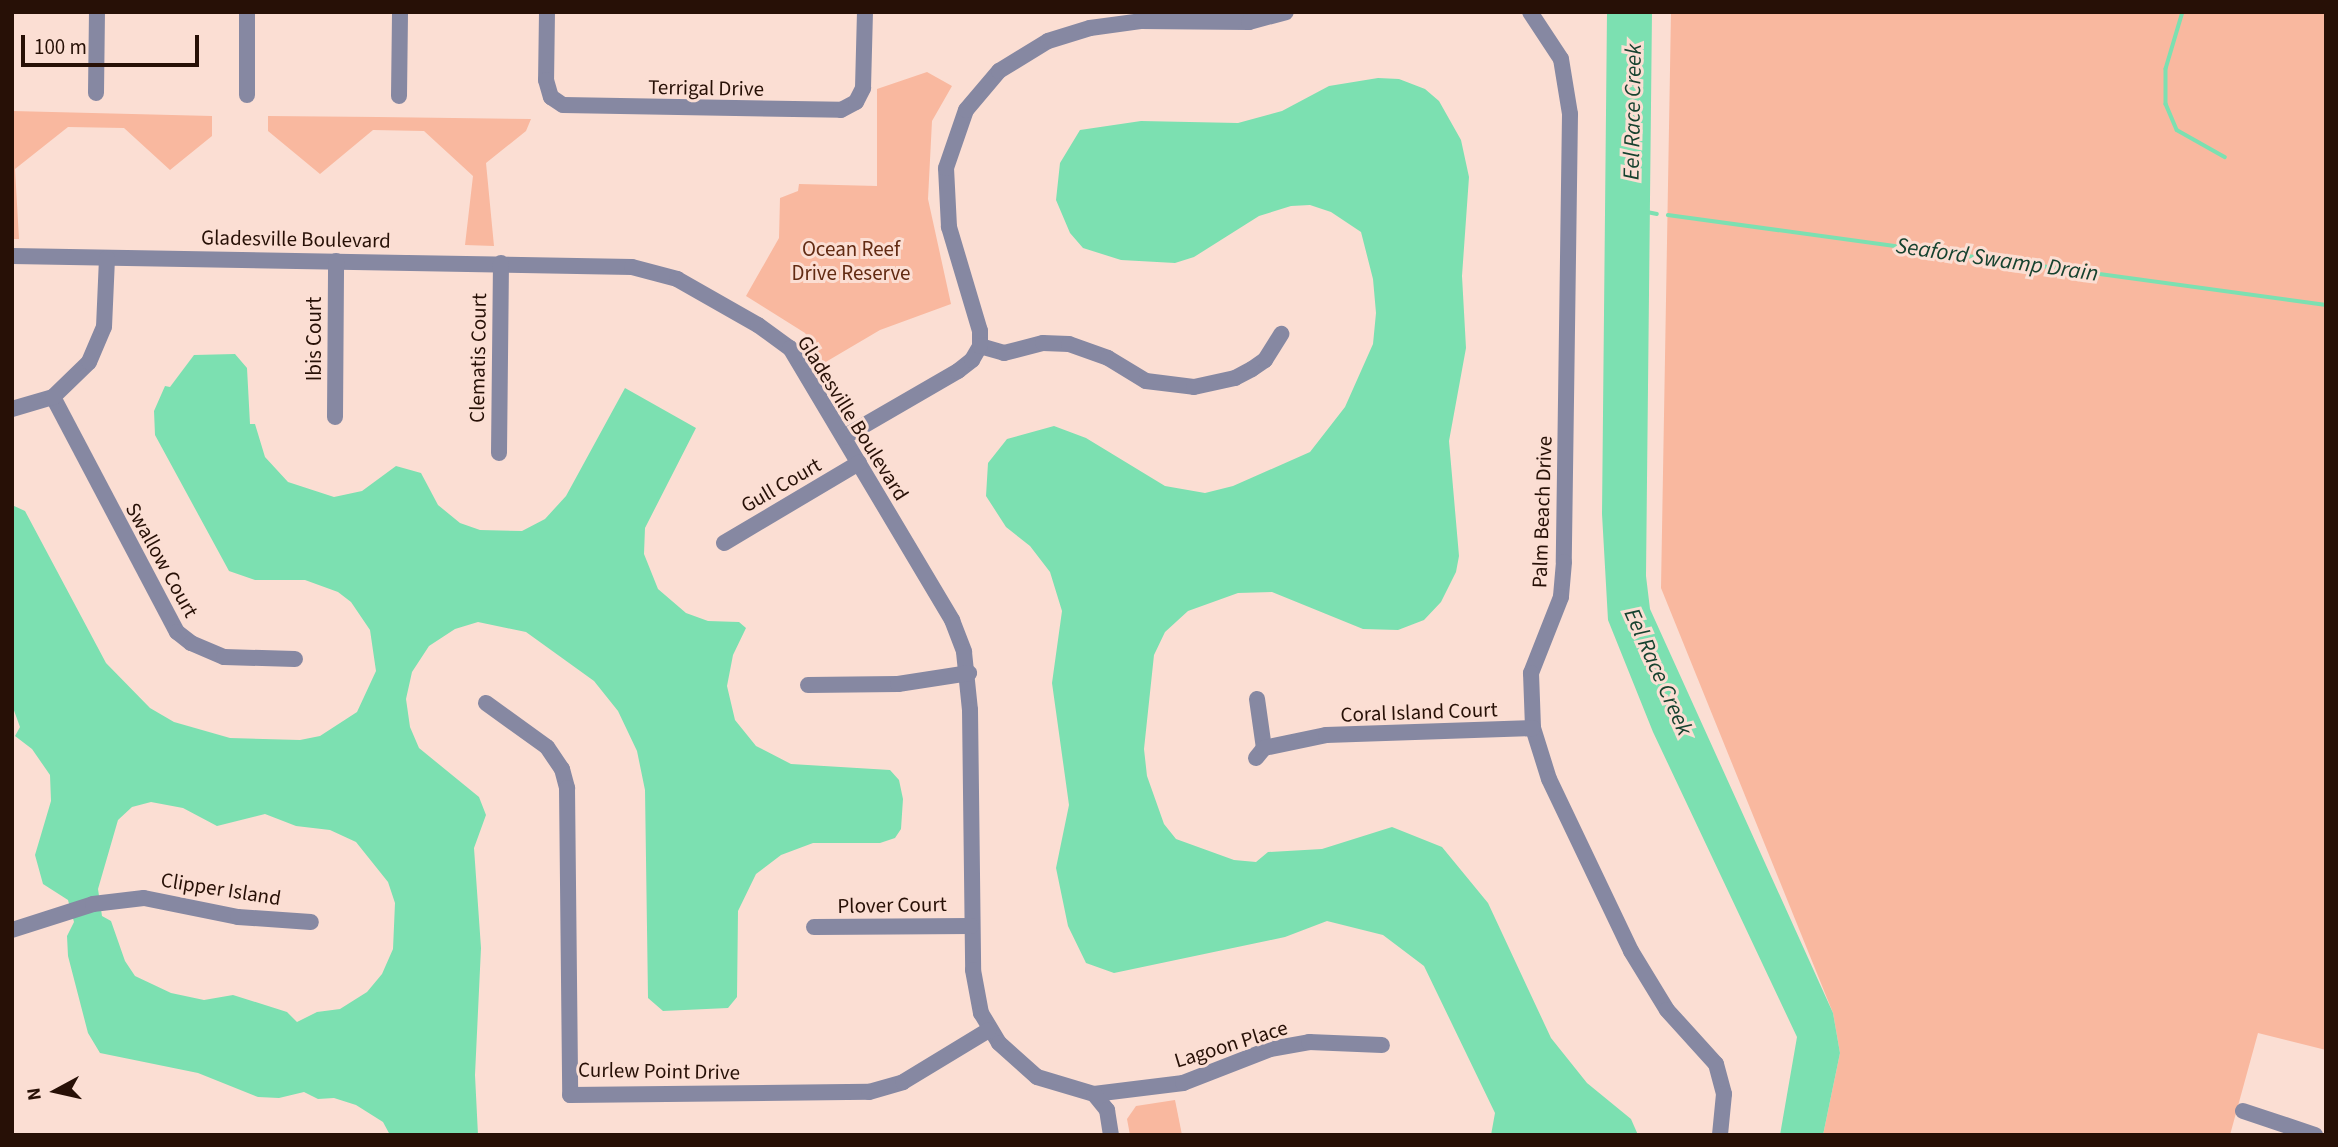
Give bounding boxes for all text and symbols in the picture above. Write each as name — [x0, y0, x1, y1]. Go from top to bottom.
scale bar — [24, 21, 203, 65]
text: 100 m — [34, 32, 87, 62]
water label: Eel Race Creek — [1618, 44, 1648, 180]
street label: Terrigal Drive — [648, 74, 764, 102]
street label: Gladesville Boulevard — [201, 225, 391, 253]
water label: Seaford Swamp Drain — [1894, 232, 2100, 288]
park label: Ocean Reef Drive Reserve — [791, 236, 911, 286]
street label: Clematis Court — [464, 293, 492, 423]
street label: Ibis Court — [301, 297, 327, 381]
street label: Gladesville Boulevard — [792, 331, 914, 505]
street label: Palm Beach Drive — [1527, 435, 1557, 589]
street label: Gull Court — [736, 452, 826, 518]
street label: Swallow Court — [120, 498, 204, 622]
water label: Eel Race Creek — [1618, 604, 1698, 740]
street label: Coral Island Court — [1340, 697, 1498, 727]
street label: Clipper Island — [159, 867, 283, 911]
street label: Plover Court — [837, 891, 947, 919]
street label: Lagoon Place — [1171, 1015, 1291, 1073]
north arrow — [21, 1056, 91, 1126]
street label: Curlew Point Drive — [578, 1057, 740, 1085]
text: N — [20, 1086, 49, 1102]

